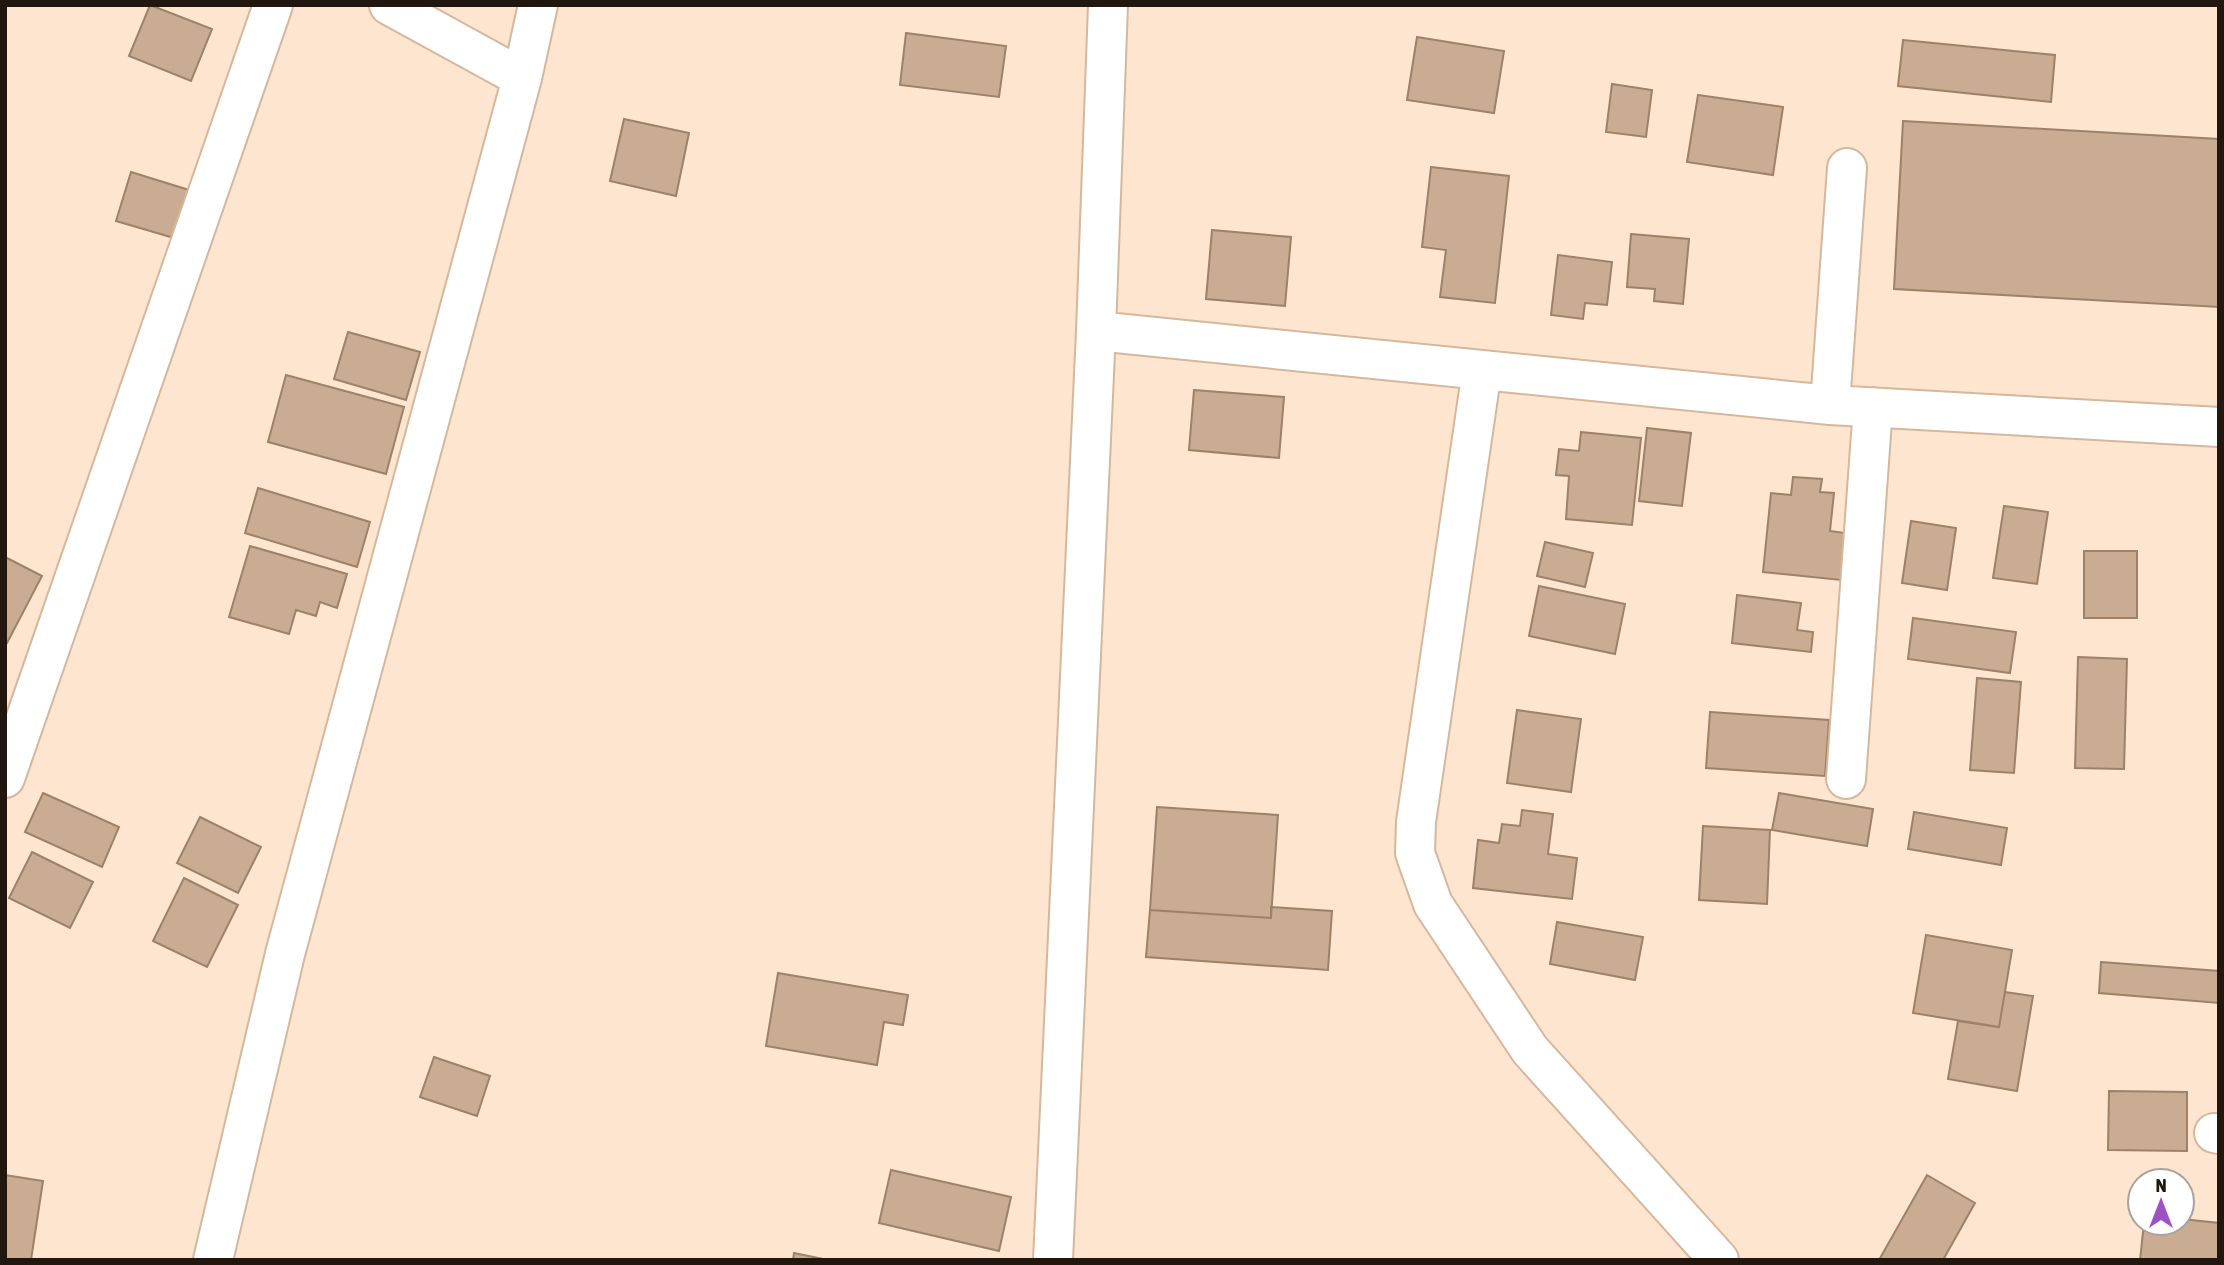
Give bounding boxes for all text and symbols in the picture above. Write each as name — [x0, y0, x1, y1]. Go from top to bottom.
north arrow — [2126, 1167, 2196, 1237]
text: N — [2155, 1174, 2167, 1196]

